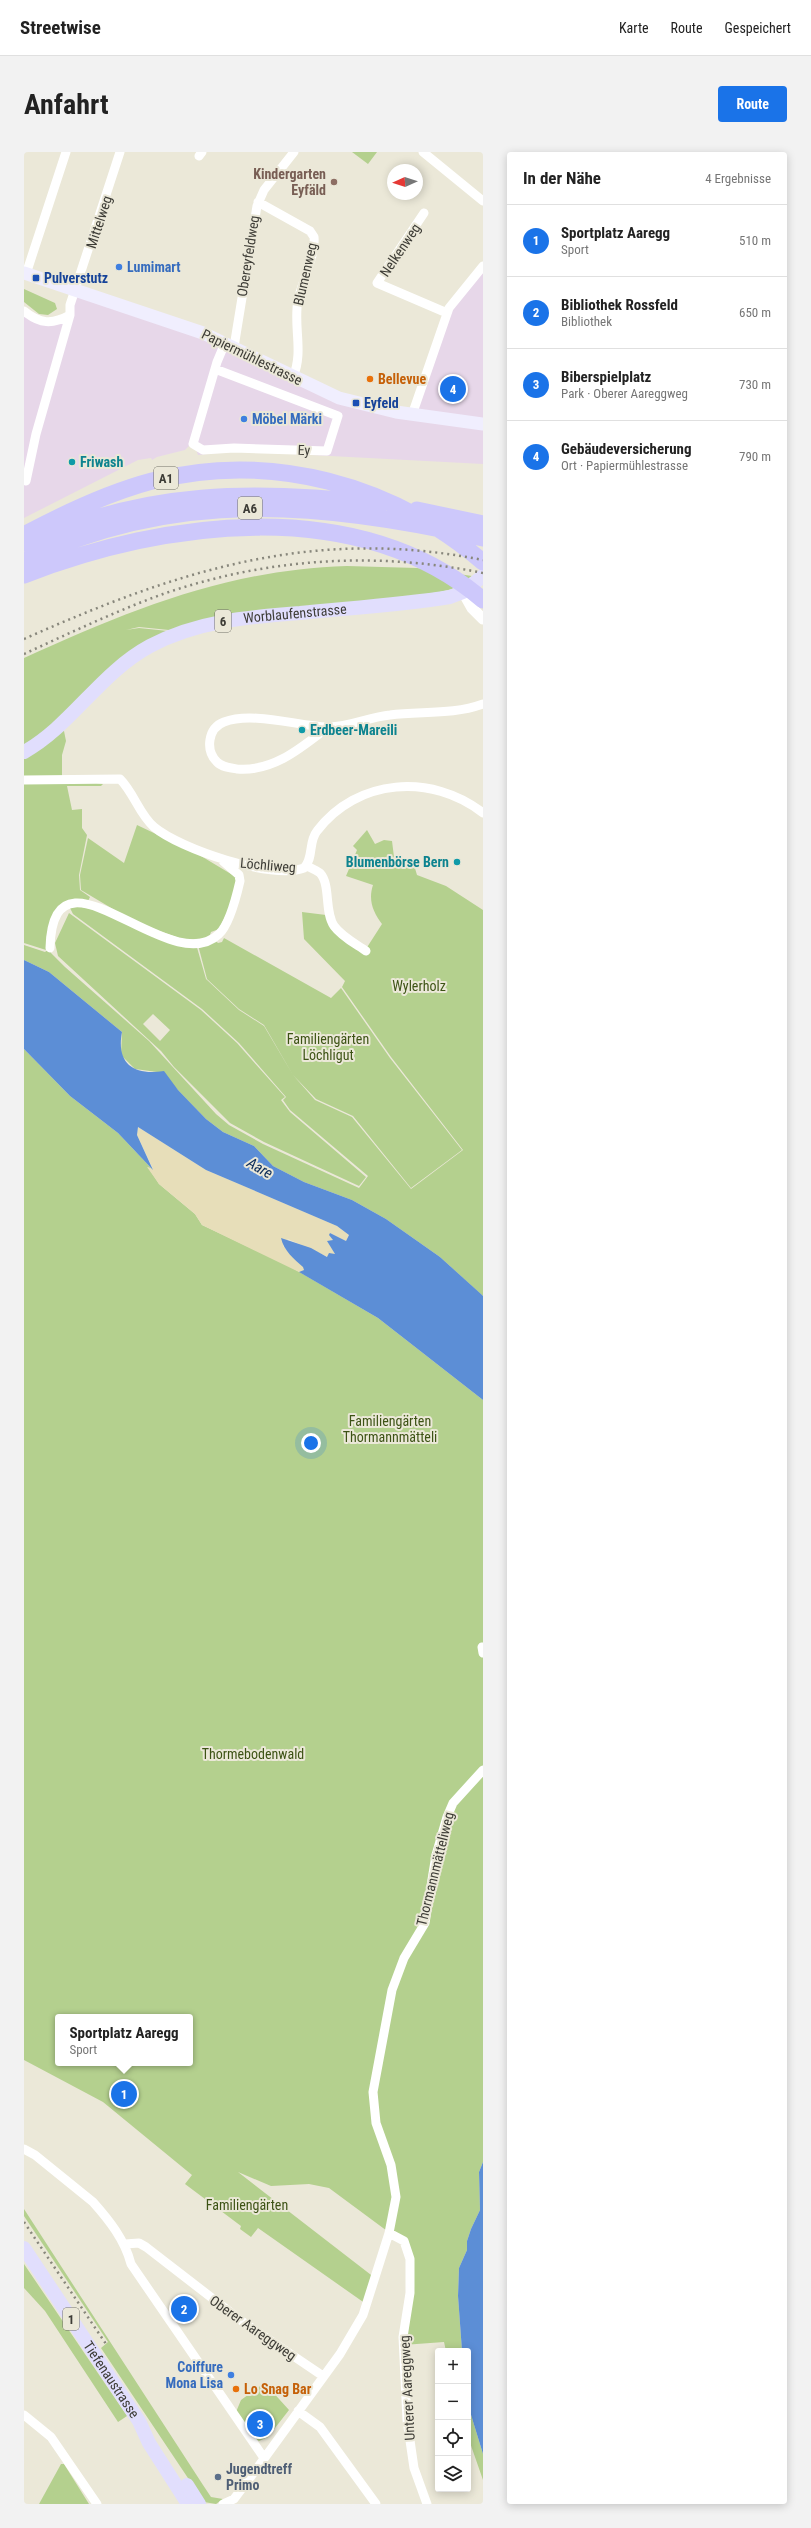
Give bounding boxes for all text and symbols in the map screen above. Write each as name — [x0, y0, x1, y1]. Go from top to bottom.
text: Streetwise — [20, 16, 101, 39]
text: Karte — [619, 20, 649, 36]
text: Route — [671, 20, 703, 36]
text: Gespeichert — [725, 20, 791, 36]
button: Route — [718, 86, 787, 122]
text: Anfahrt — [24, 88, 109, 121]
north arrow — [387, 164, 423, 200]
place label: Kindergarten Eyfäld — [253, 166, 326, 198]
text: In der Nähe — [523, 168, 601, 188]
text: 4 Ergebnisse — [705, 171, 771, 186]
marker: Kindergarten Eyfäld — [329, 177, 339, 187]
street label: Mittelweg — [83, 194, 115, 250]
street label: Obereyfeldweg — [234, 214, 262, 298]
street label: Nelkenweg — [376, 220, 424, 280]
text: Sportplatz Aaregg — [561, 224, 670, 242]
text: 1 — [533, 233, 539, 248]
text: 510 m — [739, 233, 771, 248]
street label: Blumenweg — [290, 241, 320, 307]
text: Sport — [561, 242, 589, 257]
place label: Lumimart — [127, 259, 181, 275]
marker: Lumimart — [114, 262, 124, 272]
place label: Pulverstutz — [44, 270, 108, 286]
marker: Pulverstutz — [31, 273, 41, 283]
text: Bibliothek Rossfeld — [561, 296, 678, 314]
text: 2 — [533, 305, 539, 320]
text: 650 m — [739, 305, 771, 320]
text: Bibliothek — [561, 314, 612, 329]
street label: Papiermühlestrasse — [199, 326, 305, 388]
text: Biberspielplatz — [561, 368, 651, 386]
place label: Bellevue — [378, 371, 426, 387]
marker: Bellevue — [365, 374, 375, 384]
pin: 4 — [440, 374, 466, 404]
text: 3 — [533, 377, 539, 392]
text: 730 m — [739, 377, 771, 392]
text: Park · Oberer Aareggweg — [561, 386, 688, 401]
place label: Eyfeld — [364, 395, 399, 411]
marker: Eyfeld — [351, 398, 361, 408]
place label: Möbel Märki — [252, 411, 322, 427]
marker: Möbel Märki — [239, 414, 249, 424]
text: Gebäudeversicherung — [561, 440, 691, 458]
street label: Ey — [297, 442, 311, 458]
text: 4 — [533, 449, 539, 464]
text: 790 m — [739, 449, 771, 464]
place label: Friwash — [80, 454, 123, 470]
marker: Friwash — [67, 457, 77, 467]
text: Ort · Papiermühlestrasse — [561, 458, 688, 473]
road number: A1 — [154, 467, 178, 489]
road number: A6 — [238, 497, 262, 519]
street label: Worblaufenstrasse — [242, 601, 348, 626]
road number: 6 — [215, 610, 231, 632]
place label: Erdbeer-Mareili — [310, 722, 397, 738]
marker: Erdbeer-Mareili — [297, 725, 307, 735]
place label: Blumenbörse Bern — [346, 854, 449, 870]
street label: Löchliweg — [239, 855, 297, 875]
marker: Blumenbörse Bern — [452, 857, 462, 867]
park label: Wylerholz — [392, 978, 446, 994]
park label: Familiengärten Löchligut — [287, 1031, 369, 1063]
water label: Aare — [243, 1153, 276, 1183]
park label: Familiengärten Thormannmätteli — [343, 1413, 437, 1445]
your location — [301, 1433, 321, 1453]
park label: Thormebodenwald — [202, 1746, 304, 1762]
street label: Thormannmätteliweg — [413, 1810, 457, 1928]
popup — [55, 2014, 193, 2066]
text: Sportplatz Aaregg — [69, 2024, 179, 2042]
text: Sport — [69, 2042, 97, 2057]
pin: 1 — [111, 2079, 137, 2109]
park label: Familiengärten — [206, 2197, 288, 2213]
street label: Oberer Aareggweg — [207, 2292, 299, 2364]
pin: 2 — [171, 2294, 197, 2324]
road number: 1 — [63, 2308, 79, 2330]
street label: Unterer Aareggweg — [396, 2335, 418, 2441]
street label: Tiefenaustrasse — [80, 2338, 143, 2421]
map controls — [435, 2348, 471, 2492]
button: + — [435, 2348, 471, 2384]
place label: Coiffure Mona Lisa — [166, 2359, 223, 2391]
marker: Coiffure Mona Lisa — [226, 2370, 236, 2380]
place label: Lo Snag Bar — [244, 2381, 312, 2397]
marker: Lo Snag Bar — [231, 2384, 241, 2394]
button: − — [435, 2384, 471, 2420]
pin: 3 — [247, 2409, 273, 2439]
button: locate — [435, 2420, 471, 2456]
button: layers — [435, 2456, 471, 2492]
place label: Jugendtreff Primo — [226, 2461, 292, 2493]
marker: Jugendtreff Primo — [213, 2472, 223, 2482]

